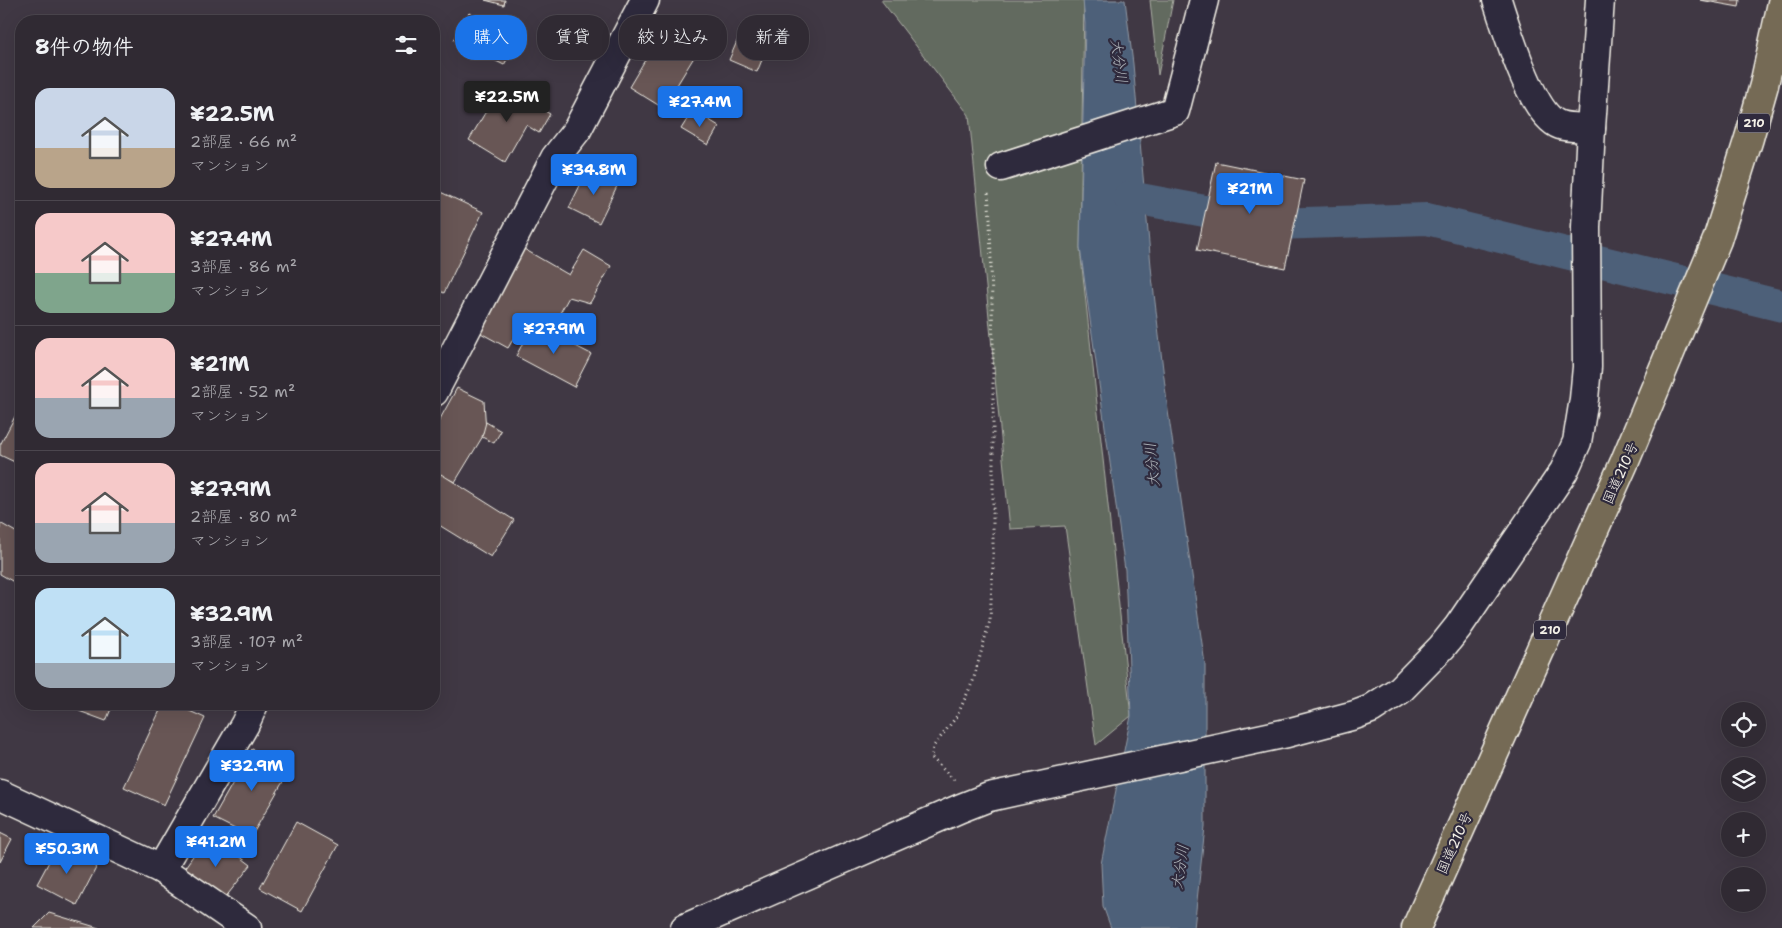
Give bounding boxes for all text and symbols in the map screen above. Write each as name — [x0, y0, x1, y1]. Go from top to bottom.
chip: 購入 — [455, 15, 527, 60]
chip: 賃貸 — [537, 15, 609, 60]
chip: 絞り込み — [619, 15, 727, 60]
chip: 新着 — [737, 15, 809, 60]
icon: filters — [392, 31, 420, 59]
text: 8件の物件 — [35, 33, 134, 61]
water label: 大分川 — [1106, 37, 1132, 85]
pin: ¥22.5M — [466, 80, 548, 123]
text: ¥22.5M — [475, 86, 539, 107]
pin: ¥27.4M — [659, 86, 741, 128]
text: ¥27.4M — [669, 91, 731, 112]
text: ¥22.5M — [190, 100, 274, 128]
icon: home — [75, 108, 135, 168]
road number: 210 — [1738, 114, 1770, 132]
text: 2部屋 · 66 m² — [190, 131, 297, 152]
pin: ¥34.8M — [553, 154, 635, 196]
text: マンション — [190, 155, 269, 176]
text: ¥34.8M — [562, 159, 626, 180]
pin: ¥21M — [1220, 172, 1280, 215]
text: ¥21M — [1227, 178, 1273, 199]
text: ¥27.4M — [190, 225, 272, 253]
icon: home — [75, 233, 135, 293]
text: 3部屋 · 86 m² — [190, 256, 297, 277]
text: マンション — [190, 280, 269, 301]
pin: ¥27.9M — [513, 312, 595, 355]
text: ¥27.9M — [523, 318, 585, 339]
text: ¥21M — [190, 350, 250, 378]
icon: home — [75, 358, 135, 418]
text: 2部屋 · 52 m² — [190, 381, 295, 402]
text: マンション — [190, 405, 269, 426]
street label: 国道210号 — [1598, 439, 1642, 507]
water label: 大分川 — [1140, 442, 1164, 488]
text: ¥27.9M — [190, 475, 271, 503]
icon: home — [75, 483, 135, 543]
text: 2部屋 · 80 m² — [190, 506, 297, 527]
text: マンション — [190, 530, 269, 551]
text: ¥32.9M — [190, 600, 273, 628]
icon: home — [75, 608, 135, 668]
road number: 210 — [1534, 620, 1566, 640]
text: 3部屋 · 107 m² — [190, 631, 303, 652]
text: マンション — [190, 655, 269, 676]
map controls — [1721, 702, 1766, 912]
button: locate — [1721, 702, 1766, 747]
pin: ¥32.9M — [211, 750, 293, 792]
text: ¥32.9M — [220, 755, 284, 776]
button: layers — [1721, 757, 1766, 802]
street label: 国道210号 — [1432, 809, 1476, 877]
button: + — [1721, 812, 1766, 857]
pin: ¥41.2M — [175, 826, 257, 868]
text: ¥41.2M — [186, 831, 246, 852]
pin: ¥50.3M — [26, 832, 108, 875]
text: ¥50.3M — [35, 838, 99, 859]
water label: 大分川 — [1167, 843, 1193, 891]
button: − — [1721, 867, 1766, 912]

